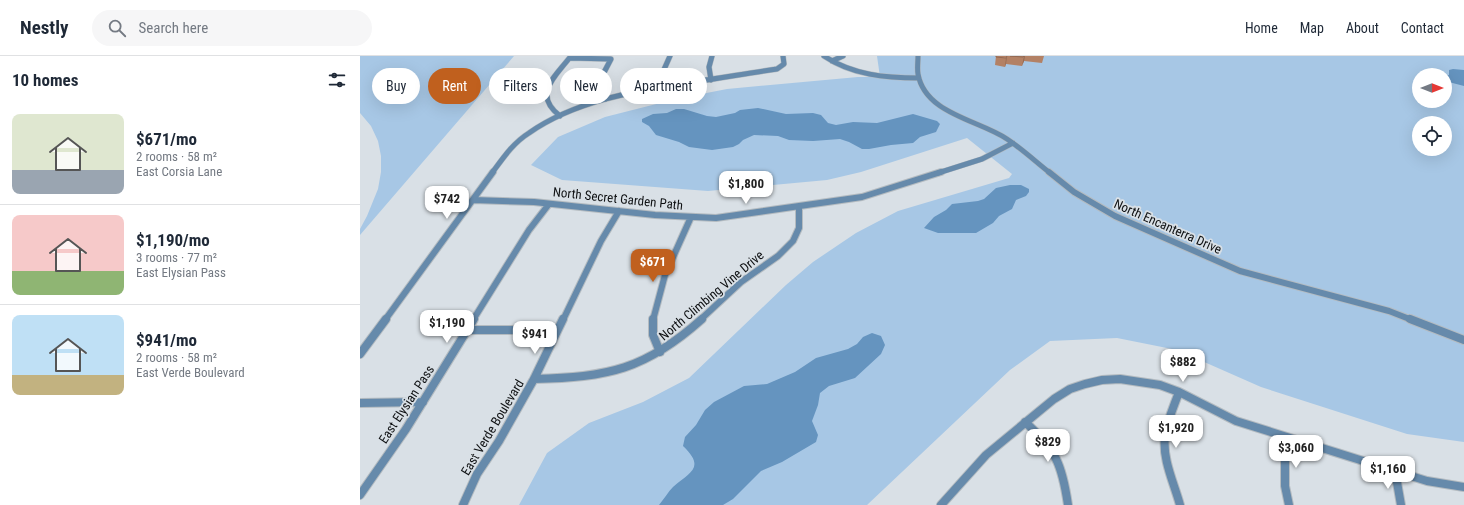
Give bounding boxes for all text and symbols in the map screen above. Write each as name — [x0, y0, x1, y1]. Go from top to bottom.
search box — [92, 10, 372, 46]
text: Nestly — [20, 16, 68, 39]
icon: search — [106, 17, 128, 39]
text: Search here — [138, 19, 208, 37]
text: Home — [1245, 20, 1278, 36]
text: Map — [1300, 20, 1324, 36]
text: About — [1346, 20, 1379, 36]
text: Contact — [1401, 20, 1444, 36]
chip: Buy — [372, 68, 420, 104]
chip: Rent — [428, 68, 481, 104]
chip: Filters — [489, 68, 552, 104]
chip: New — [560, 68, 612, 104]
chip: Apartment — [620, 68, 707, 104]
north arrow — [1412, 68, 1452, 108]
map controls — [1412, 68, 1452, 156]
icon: filters — [326, 69, 348, 91]
text: 10 homes — [12, 70, 78, 90]
button: locate — [1412, 116, 1452, 156]
text: $671/mo — [136, 129, 197, 149]
icon: home — [44, 130, 92, 178]
text: 2 rooms · 58 m² — [136, 149, 217, 164]
text: East Corsia Lane — [136, 164, 222, 179]
pin: $1,800 — [713, 171, 779, 205]
text: $1,800 — [728, 176, 764, 191]
street label: North Secret Garden Path — [552, 184, 684, 213]
pin: $742 — [423, 186, 471, 220]
text: $742 — [434, 191, 460, 206]
street label: North Encanterra Drive — [1112, 196, 1224, 257]
text: $1,190/mo — [136, 230, 210, 250]
icon: home — [44, 231, 92, 279]
street label: North Climbing Vine Drive — [656, 247, 767, 343]
pin: $671 — [629, 249, 677, 283]
text: 3 rooms · 77 m² — [136, 250, 217, 265]
text: $671 — [640, 254, 666, 269]
text: East Elysian Pass — [136, 265, 226, 280]
pin: $1,190 — [414, 310, 480, 344]
text: $1,190 — [429, 315, 465, 330]
pin: $941 — [511, 321, 559, 355]
text: $941 — [522, 326, 548, 341]
text: $941/mo — [136, 330, 197, 350]
icon: home — [44, 331, 92, 379]
pin: $882 — [1159, 349, 1207, 383]
text: 2 rooms · 58 m² — [136, 350, 217, 365]
text: $882 — [1170, 354, 1196, 369]
street label: East Elysian Pass — [376, 362, 437, 446]
text: East Verde Boulevard — [136, 365, 245, 380]
street label: East Verde Boulevard — [458, 377, 527, 478]
pin: $1,920 — [1143, 415, 1209, 449]
text: $1,920 — [1158, 420, 1194, 435]
pin: $829 — [1024, 429, 1072, 463]
text: $829 — [1035, 434, 1061, 449]
pin: $3,060 — [1263, 435, 1329, 469]
text: $3,060 — [1278, 440, 1314, 455]
pin: $1,160 — [1355, 456, 1421, 490]
text: $1,160 — [1370, 461, 1406, 476]

